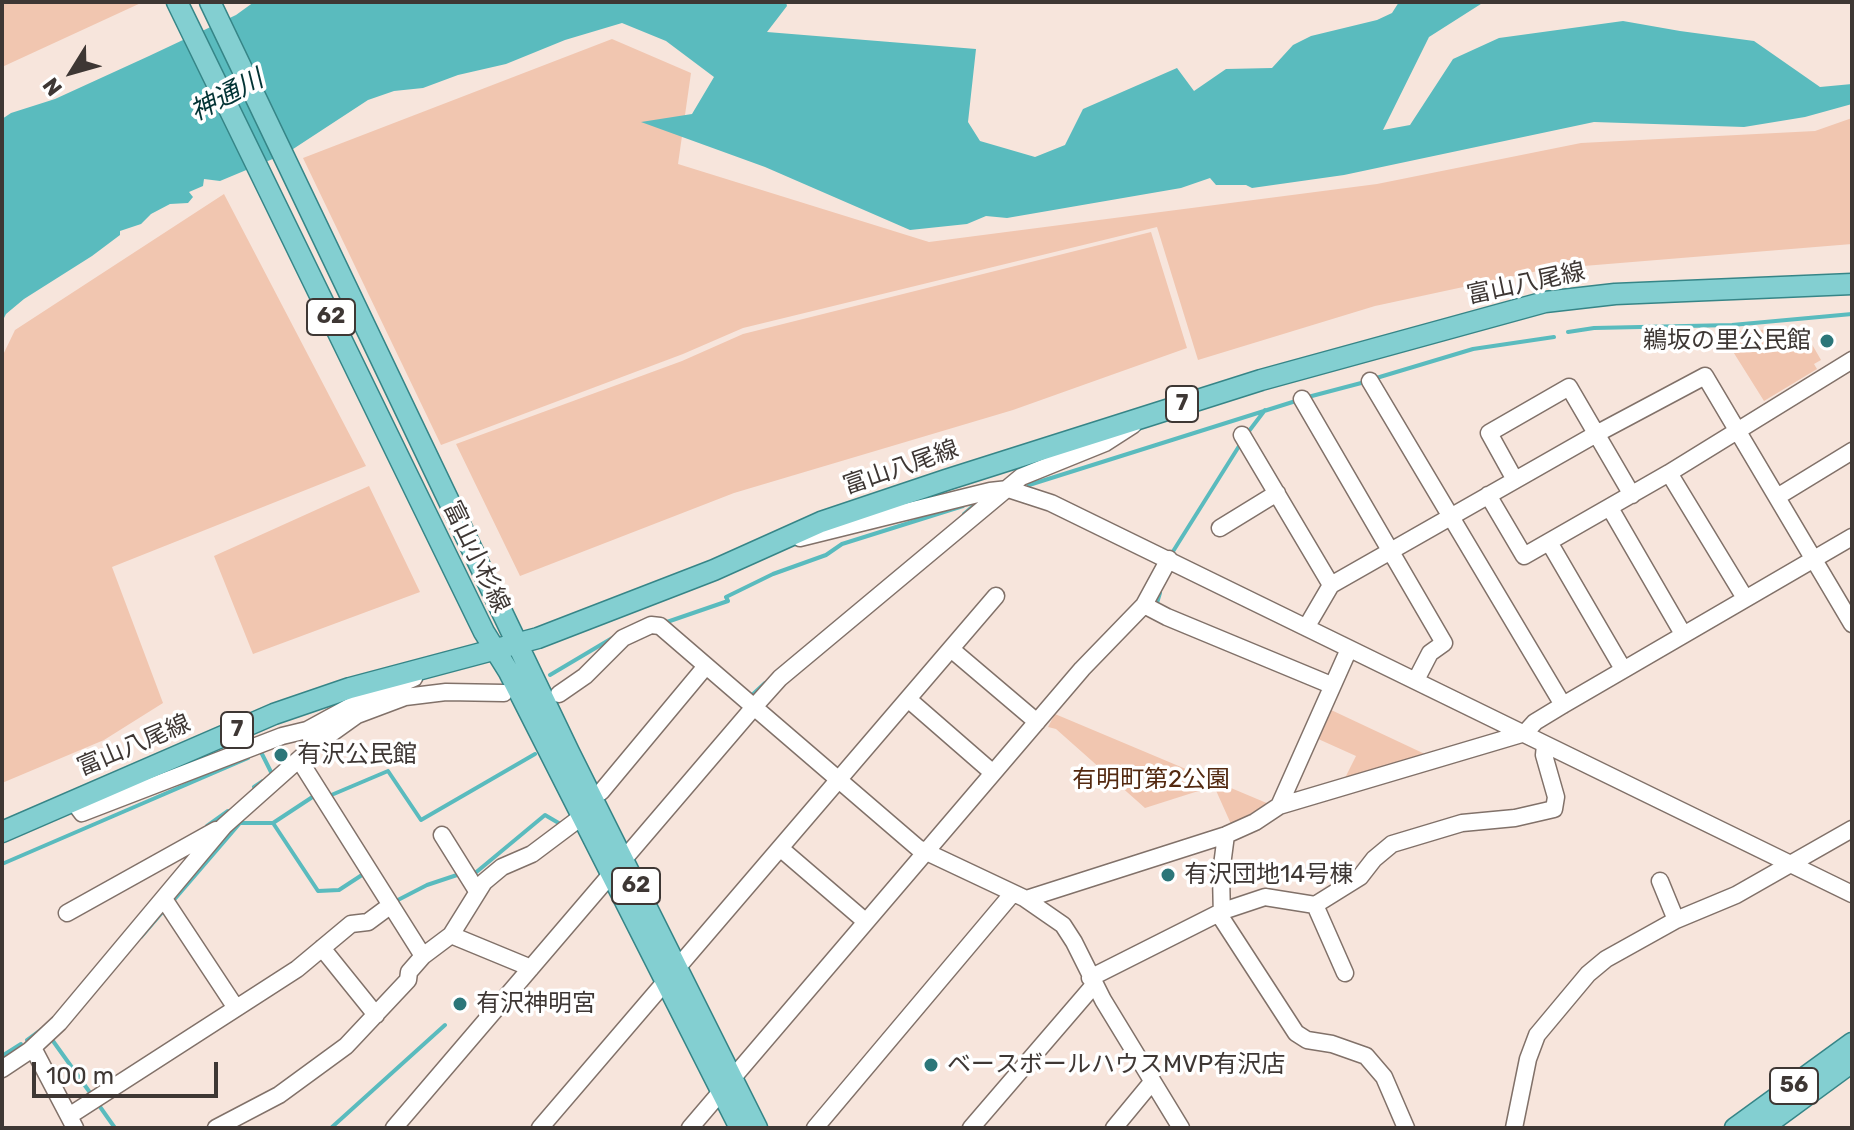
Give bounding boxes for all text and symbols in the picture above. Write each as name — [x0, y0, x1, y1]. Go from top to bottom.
north arrow — [32, 32, 112, 112]
water label: 神通川 — [185, 64, 269, 128]
text: N — [37, 72, 68, 101]
street label: 富山八尾線 — [1464, 257, 1588, 311]
road number: 62 — [307, 299, 355, 335]
place label: 鵜坂の里公民館 — [1643, 327, 1811, 355]
marker: 鵜坂の里公民館 — [1818, 332, 1836, 350]
road number: 7 — [1166, 386, 1198, 422]
street label: 富山八尾線 — [840, 435, 962, 501]
street label: 富山小杉線 — [437, 497, 515, 617]
street label: 富山八尾線 — [73, 709, 195, 783]
road number: 7 — [221, 712, 253, 748]
place label: 有沢公民館 — [297, 741, 417, 769]
marker: 有沢公民館 — [272, 746, 290, 764]
park label: 有明町第2公園 — [1072, 766, 1230, 794]
place label: 有沢団地14号棟 — [1184, 861, 1353, 889]
marker: 有沢団地14号棟 — [1159, 866, 1177, 884]
road number: 62 — [612, 868, 660, 904]
place label: 有沢神明宮 — [476, 990, 596, 1018]
marker: 有沢神明宮 — [451, 995, 469, 1013]
scale bar — [36, 1046, 222, 1096]
place label: ベースボールハウスMVP有沢店 — [947, 1051, 1285, 1079]
marker: ベースボールハウスMVP有沢店 — [922, 1056, 940, 1074]
text: 100 m — [46, 1062, 114, 1090]
road number: 56 — [1770, 1068, 1818, 1104]

